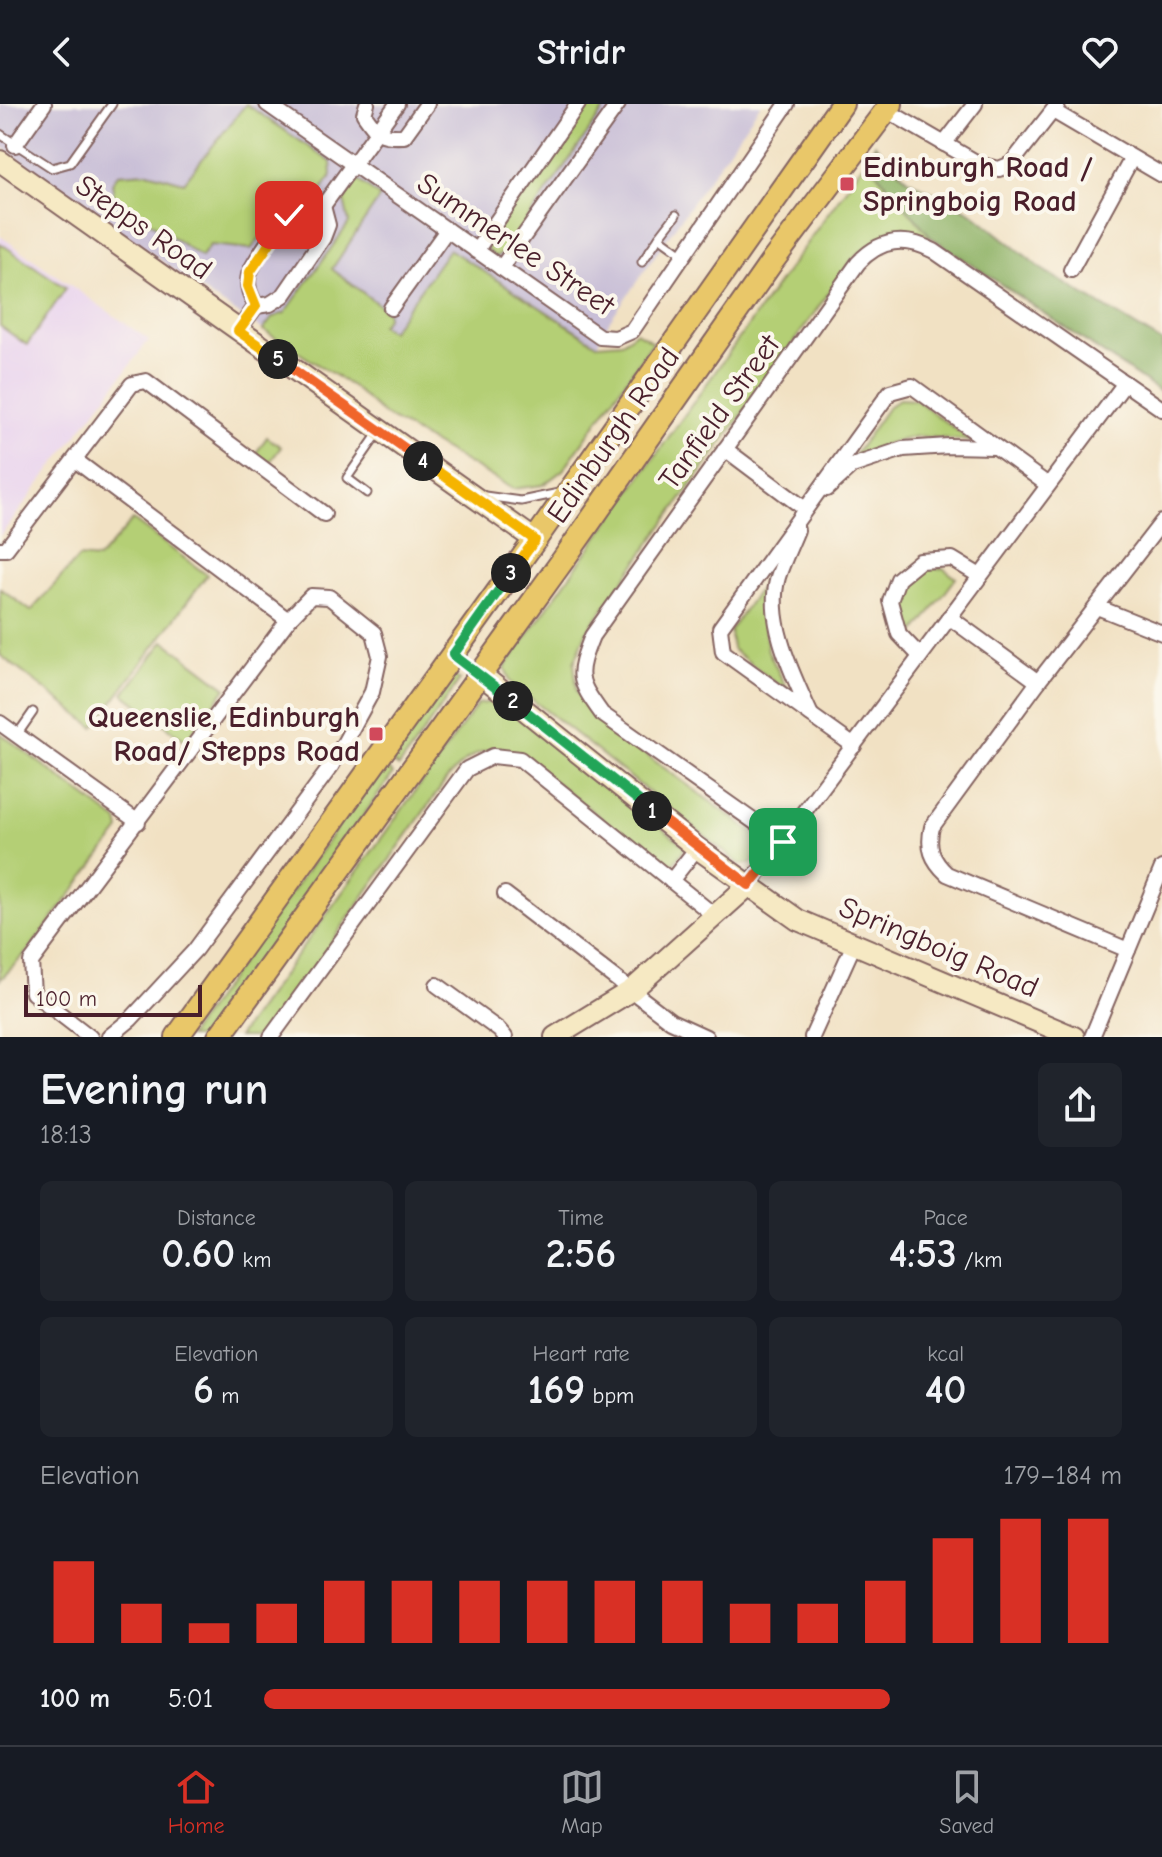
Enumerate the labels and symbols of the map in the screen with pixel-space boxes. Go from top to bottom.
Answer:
place label: Edinburgh Road / Springboig Road [863,150,1093,219]
street label: Summerlee Street [410,166,622,324]
street label: Stepps Road [69,168,219,287]
marker: Edinburgh Road / Springboig Road [838,175,856,193]
pin [255,181,323,249]
street label: Tanfield Street [652,327,788,497]
pin: 5 [258,339,298,379]
street label: Edinburgh Road [540,341,687,530]
pin: 4 [403,441,443,481]
pin: 3 [491,553,531,593]
pin: 2 [493,681,533,721]
place label: Queenslie, Edinburgh Road/ Stepps Road [88,700,360,769]
marker: Queenslie, Edinburgh Road/ Stepps Road [367,725,385,743]
pin: 1 [632,791,672,831]
pin [749,808,817,876]
street label: Springboig Road [834,890,1044,1005]
scale bar [24,981,202,1017]

